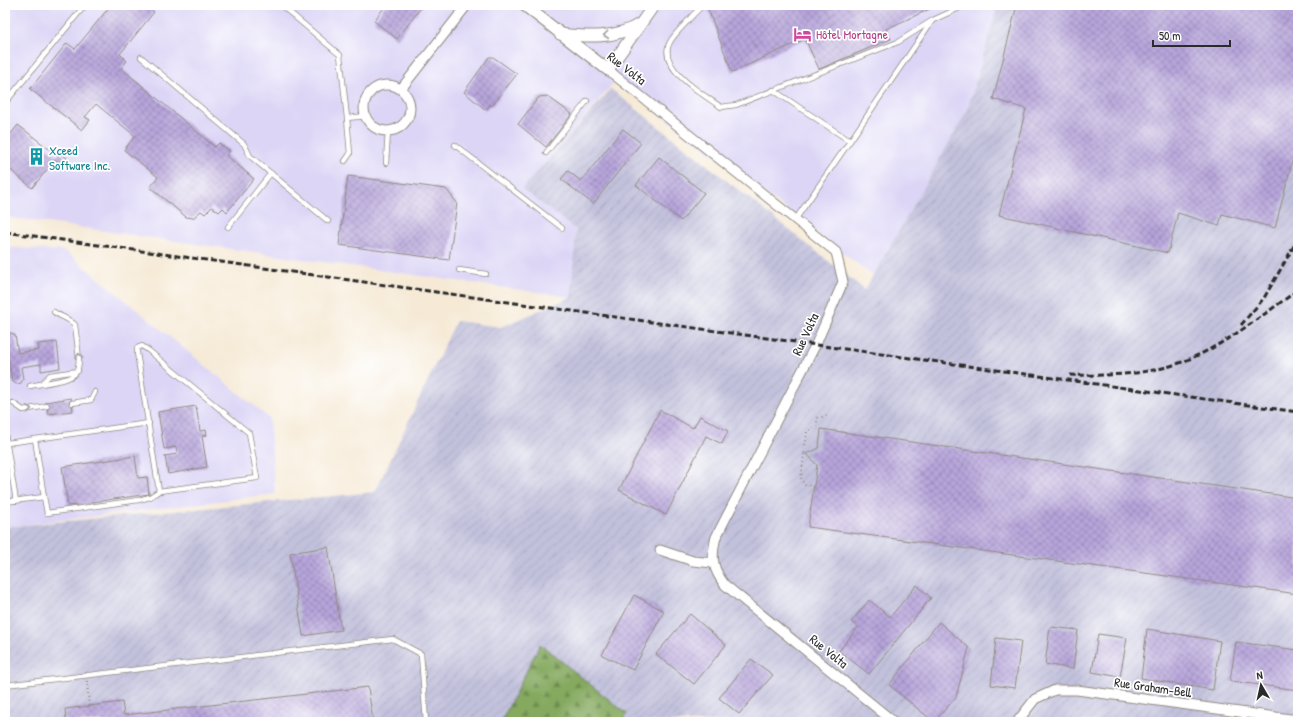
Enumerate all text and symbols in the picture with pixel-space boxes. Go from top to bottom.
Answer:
scale bar [1153,22,1230,48]
hotel icon: Hôtel Mortagne [793,24,813,44]
place label: Hôtel Mortagne [816,25,888,43]
text: 50 m [1159,27,1180,44]
one-way arrow [603,30,609,39]
street label: Rue Volta [604,47,650,89]
place label: Xceed Software Inc. [49,141,111,174]
building icon: Xceed Software Inc. [26,147,46,167]
street label: Rue Volta [787,310,823,358]
one-way arrow [75,353,84,359]
one-way arrow [26,405,32,414]
street label: Rue Volta [806,630,852,672]
north arrow [1241,665,1281,705]
text: N [1255,668,1264,682]
street label: Rue Graham-Bell [1113,673,1193,701]

